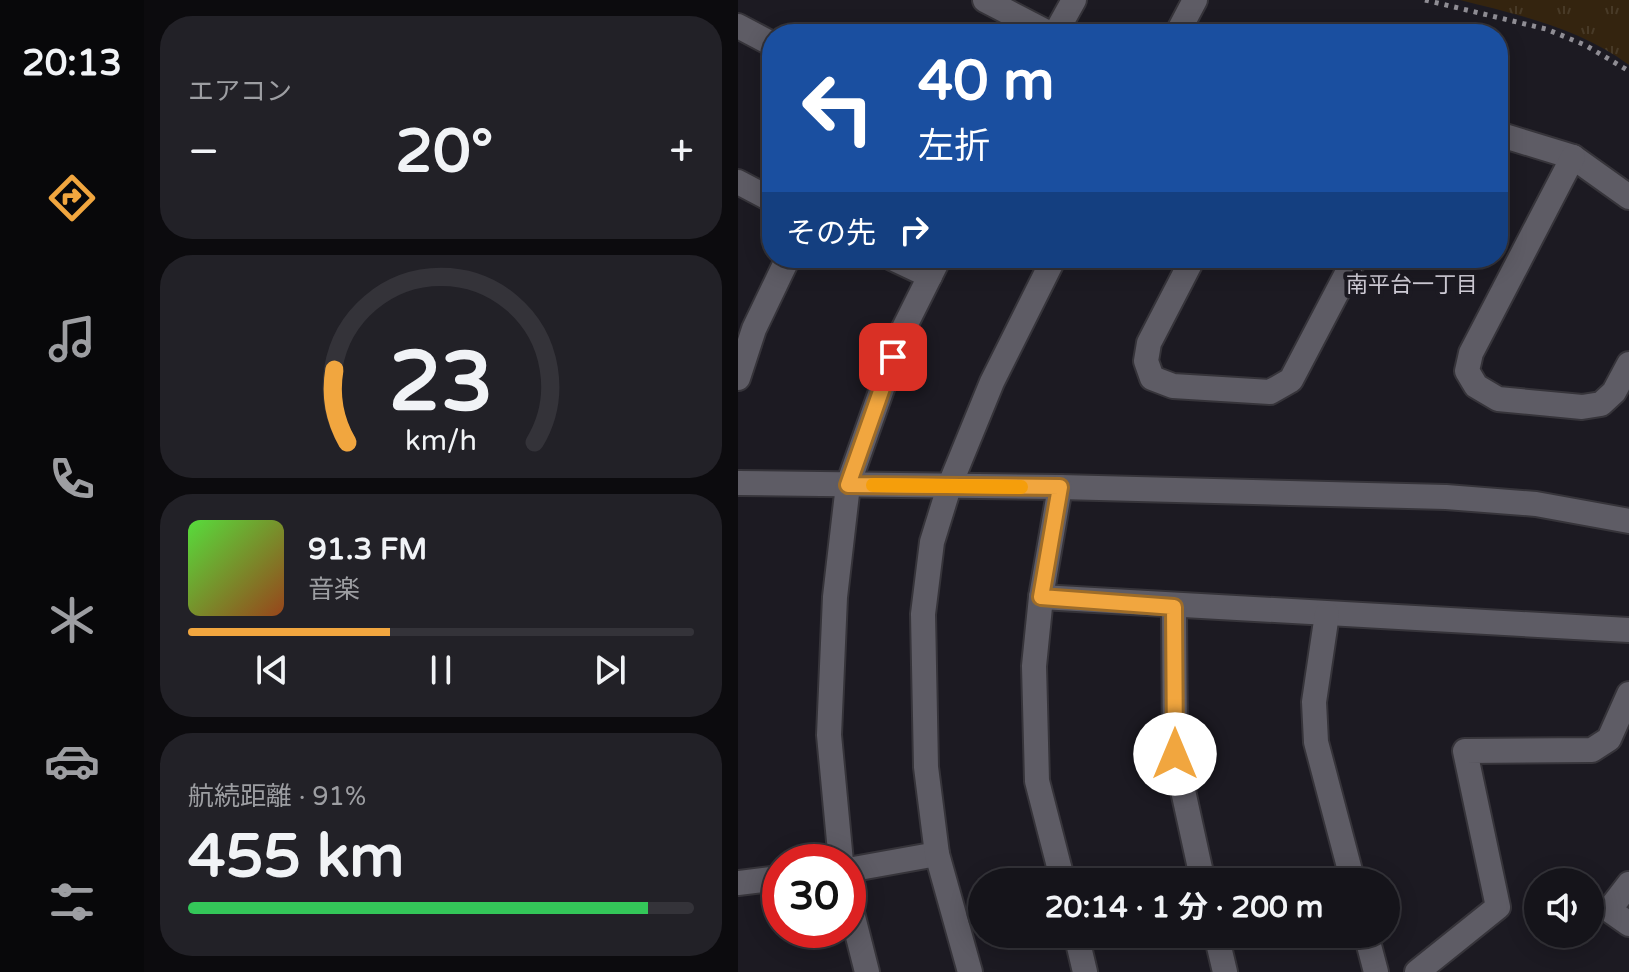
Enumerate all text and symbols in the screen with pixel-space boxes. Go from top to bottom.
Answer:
text: 20:13 [22,42,122,85]
text: 40 m [918,48,1054,115]
icon: left [786,56,890,160]
text: エアコン [188,76,292,107]
text: 20° [395,116,493,188]
text: 左折 [918,125,990,168]
text: − [188,126,219,179]
text: + [669,126,694,179]
icon: directions [44,170,100,226]
icon: right [892,208,936,252]
text: その先 [786,215,876,252]
district label: 南平台一丁目 [1346,272,1478,298]
icon: music [44,311,100,367]
pin [859,323,927,391]
text: 23 [389,332,493,432]
icon: arrive [871,335,915,379]
text: km/h [405,424,477,458]
icon: phone [44,451,100,507]
text: 91.3 FM [308,531,427,568]
text: 音楽 [308,574,360,605]
icon: climate [44,592,100,648]
icon: previous [250,648,294,692]
icon: pause [419,648,463,692]
icon: next [588,648,632,692]
position arrow [1133,712,1217,796]
icon: car [44,733,100,789]
text: 航続距離 · 91% [188,781,366,812]
text: 455 km [188,821,404,893]
speed limit sign: 30 [762,844,866,948]
map controls [1524,868,1604,948]
button: sound [1524,868,1604,948]
icon: filters [44,874,100,930]
text: 20:14 · 1 分 · 200 m [1045,889,1323,926]

